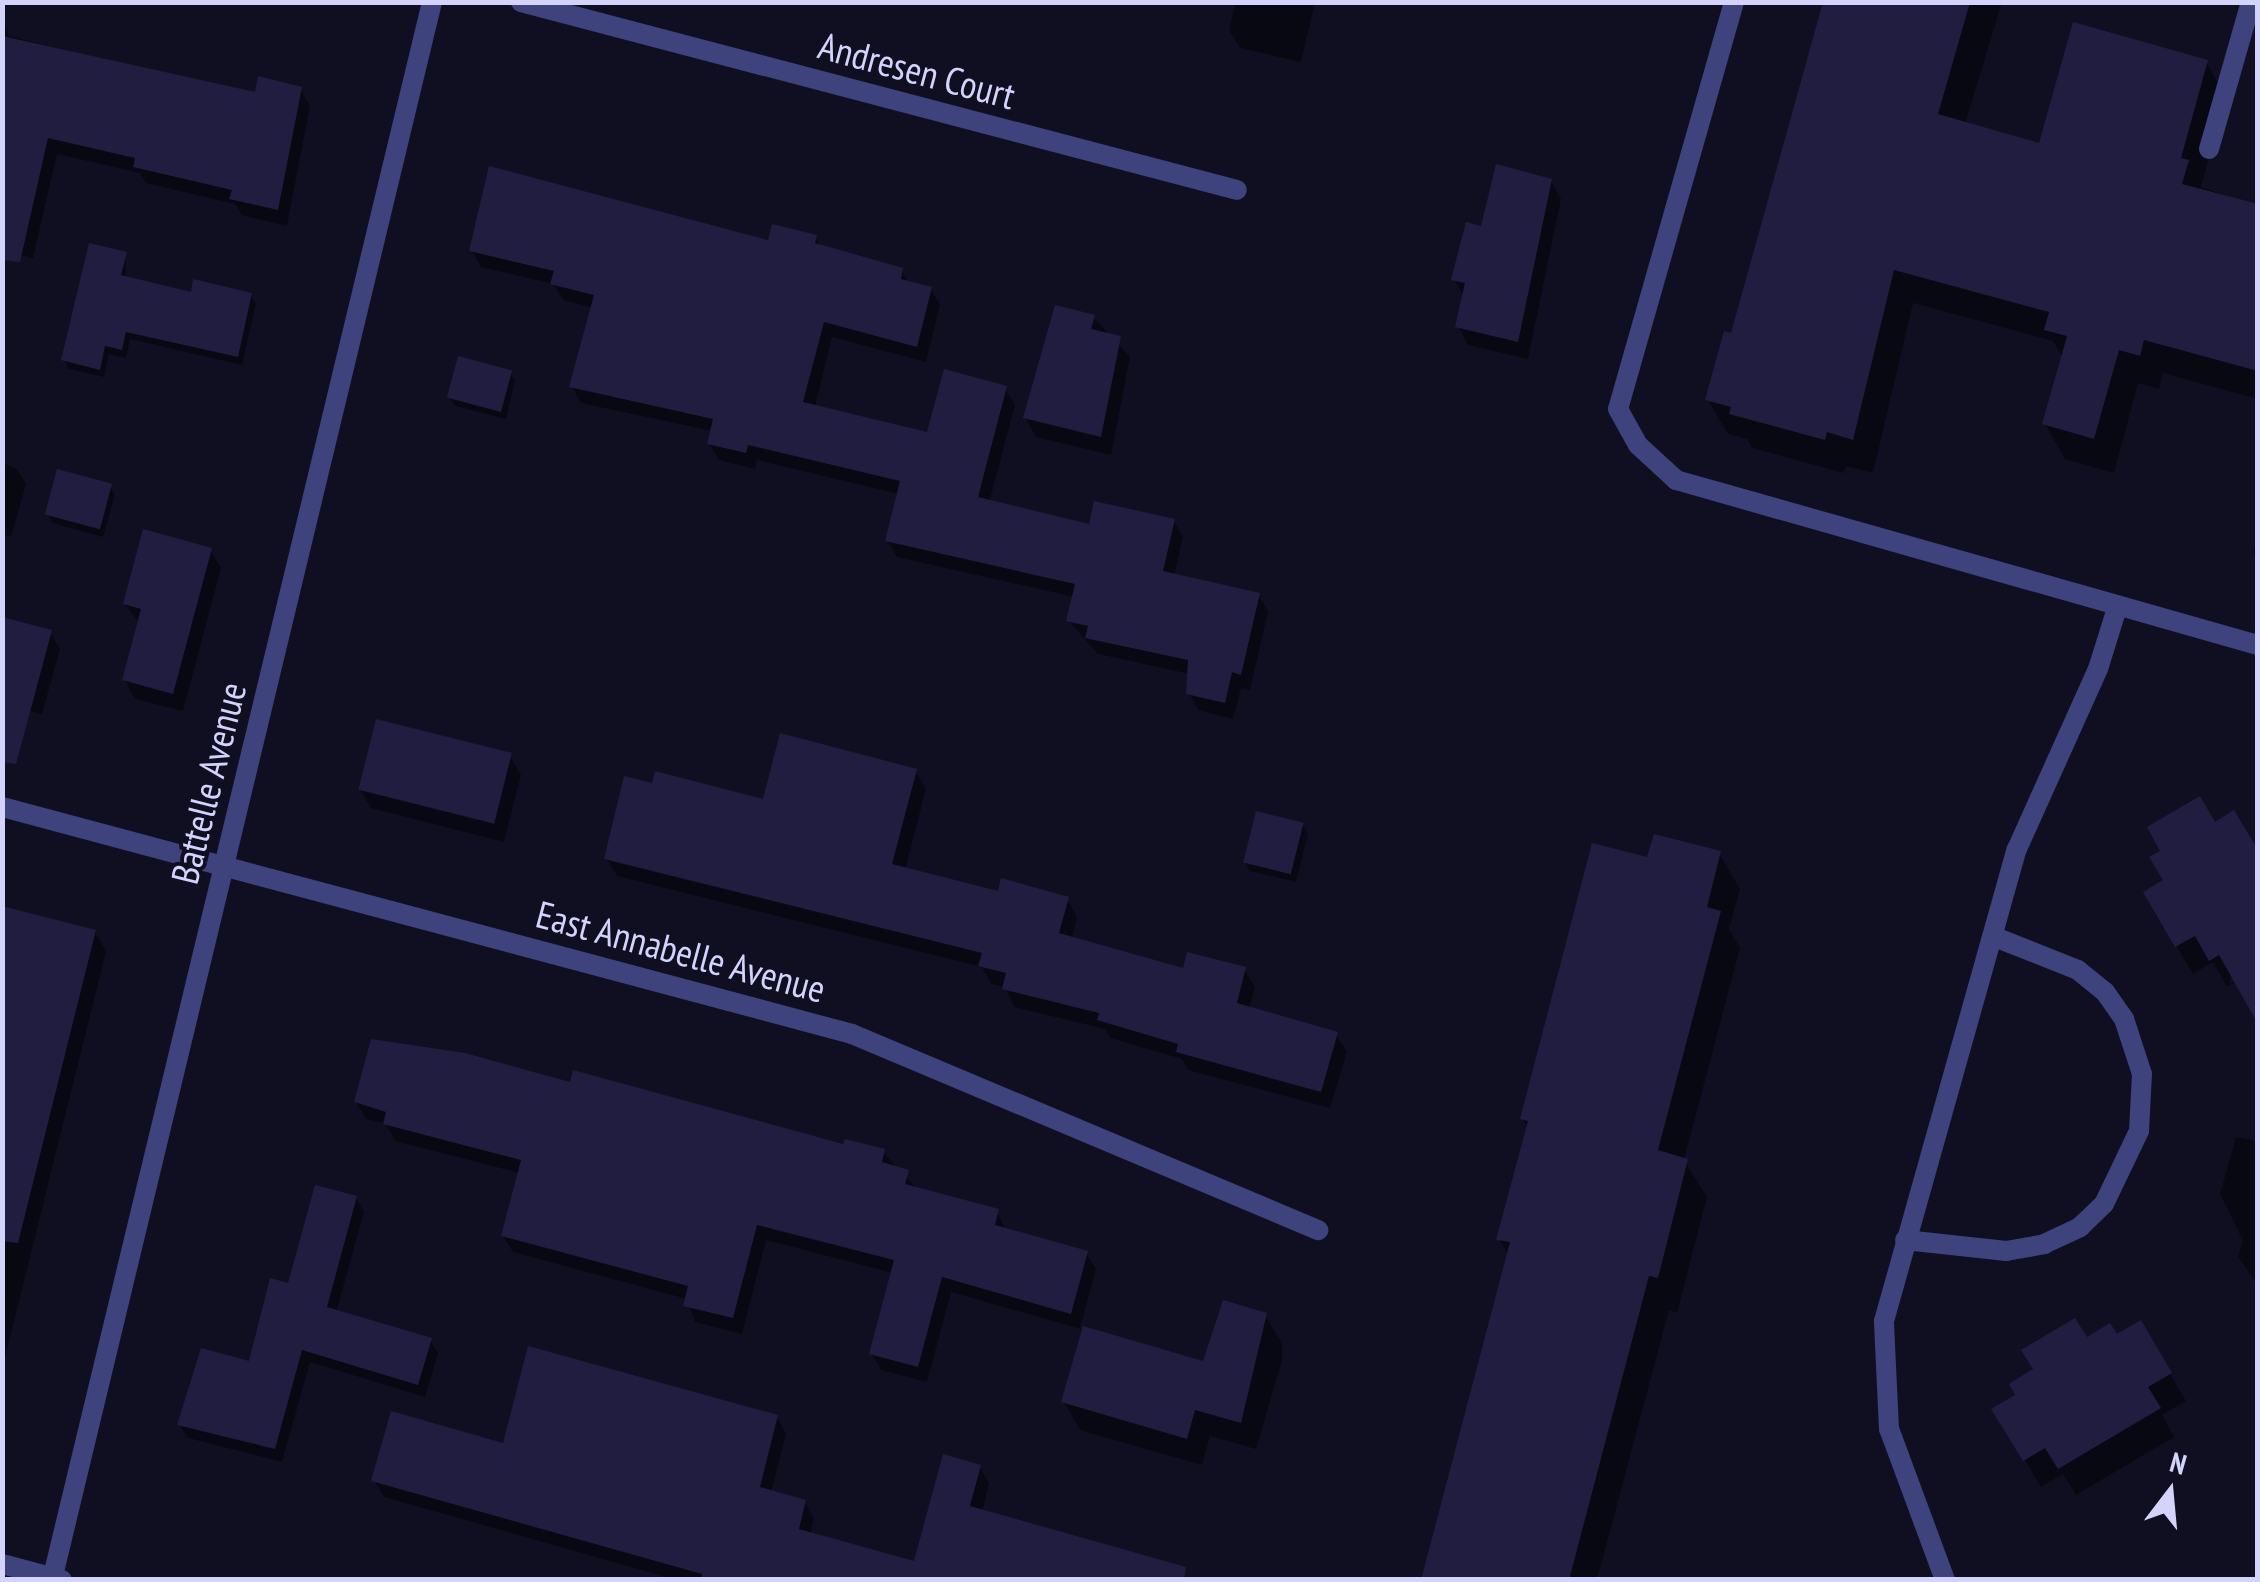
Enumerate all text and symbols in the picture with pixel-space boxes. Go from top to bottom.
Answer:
street label: Andresen Court [814,22,1020,118]
street label: Battelle Avenue [161,677,255,889]
street label: East Annabelle Avenue [531,890,831,1012]
north arrow [2120,1442,2220,1542]
text: N [2166,1443,2191,1483]

